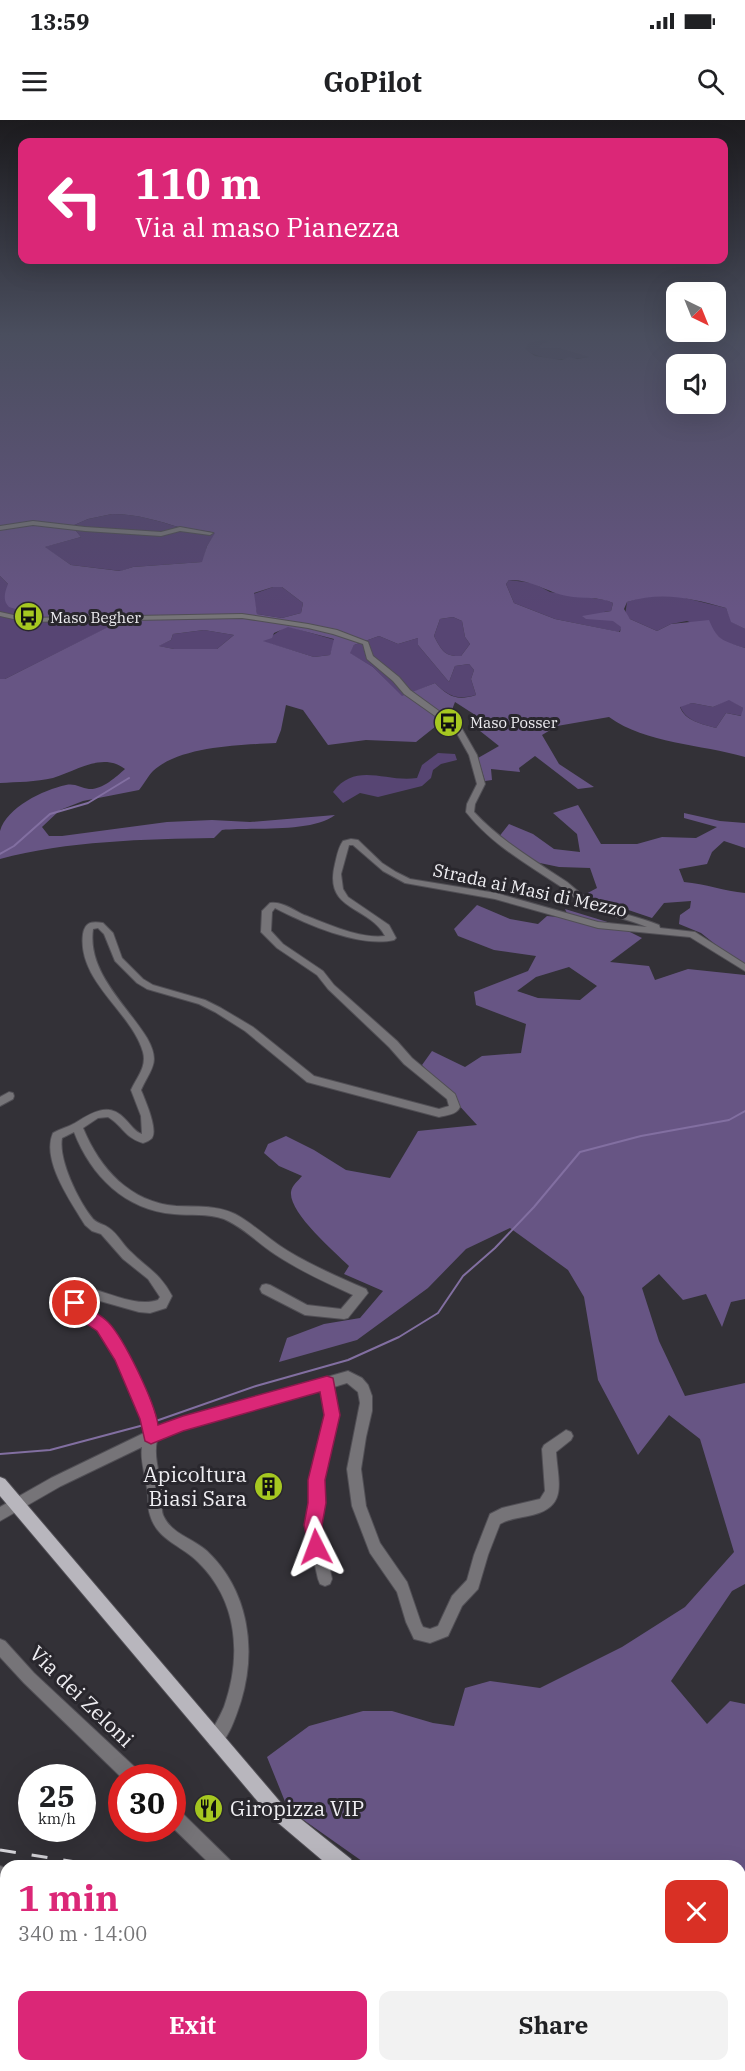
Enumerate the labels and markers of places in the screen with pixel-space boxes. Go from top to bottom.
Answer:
bus stop icon: Maso Begher [13,601,45,633]
place label: Maso Begher [50,608,141,627]
bus stop icon: Maso Posser [433,706,465,738]
place label: Maso Posser [470,713,558,732]
pin [49,1277,100,1328]
place label: Apicoltura Biasi Sara [143,1460,247,1512]
building icon: Apicoltura Biasi Sara [252,1470,284,1502]
restaurant icon: Giropizza VIP [193,1792,225,1824]
place label: Giropizza VIP [230,1794,364,1822]

